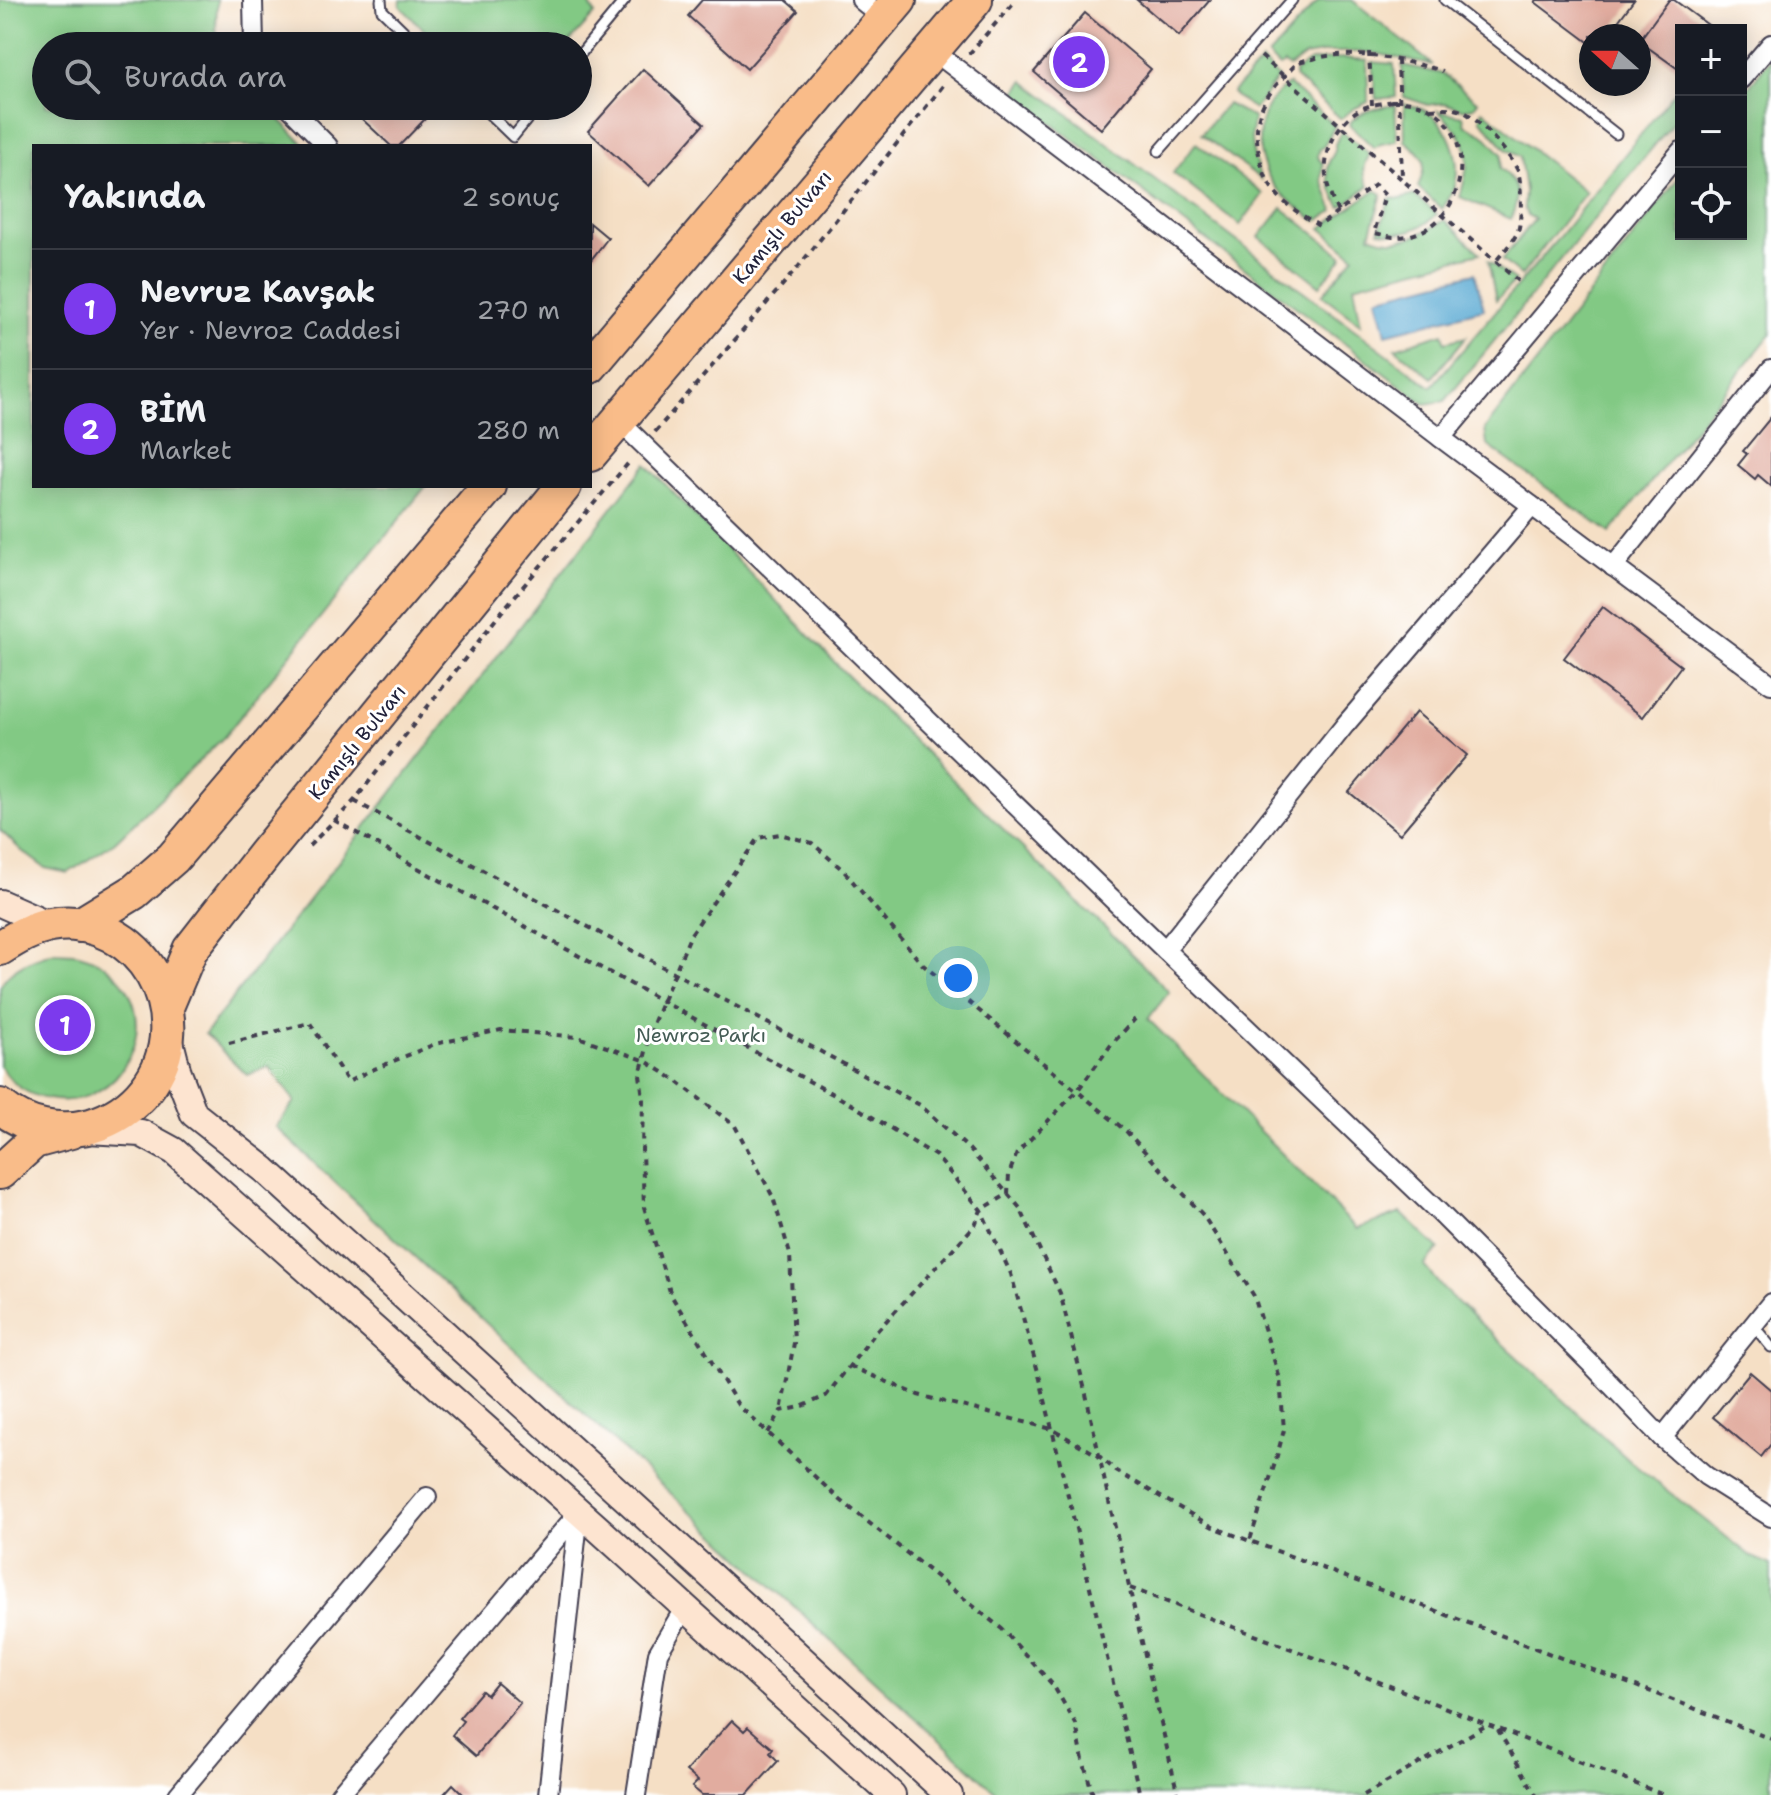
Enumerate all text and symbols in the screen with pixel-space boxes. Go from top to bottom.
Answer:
north arrow [1579,24,1651,96]
map controls [1675,24,1747,240]
button: + [1675,24,1747,96]
search box [32,32,592,120]
pin: 2 [1053,32,1105,92]
icon: search [60,54,104,98]
text: Burada ara [124,56,286,97]
button: − [1675,96,1747,168]
street label: Kamışlı Bulvarı [727,165,837,289]
button: locate [1675,168,1747,240]
text: Yakında [64,173,206,219]
text: 2 sonuç [461,179,560,214]
text: Nevruz Kavşak [140,271,375,312]
text: 1 [84,292,96,327]
text: 270 m [477,292,560,327]
text: Yer · Nevroz Caddesi [140,312,401,347]
text: BİM [140,391,206,432]
text: 2 [81,412,99,447]
text: 280 m [475,412,560,447]
text: Market [140,432,232,467]
street label: Kamışlı Bulvarı [302,679,412,805]
your location [938,958,978,998]
pin: 1 [39,995,91,1055]
park label: Newroz Parkı [636,1022,766,1048]

